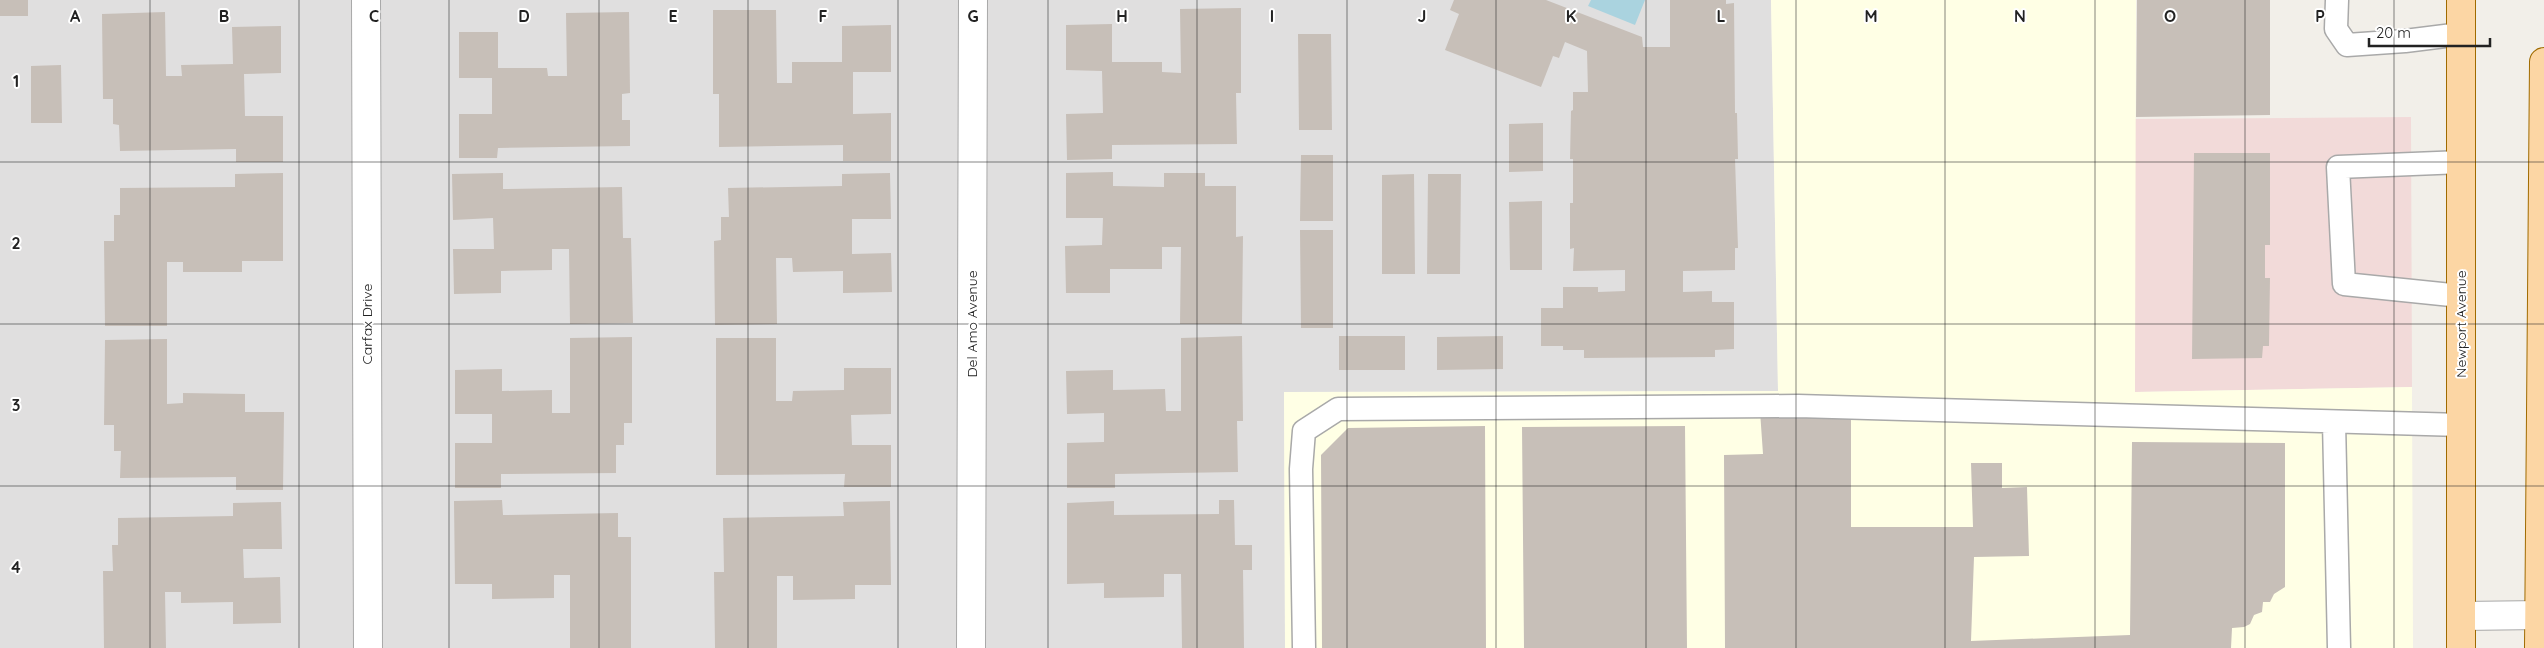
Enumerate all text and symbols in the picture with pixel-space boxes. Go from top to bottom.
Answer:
text: A [70,6,81,26]
text: B [219,6,229,26]
text: C [369,6,379,26]
text: D [518,6,530,26]
text: E [668,6,678,26]
text: F [819,6,828,26]
text: G [967,6,979,26]
text: H [1116,6,1128,26]
text: I [1270,6,1274,26]
text: J [1418,6,1426,26]
text: K [1566,6,1576,26]
text: L [1717,6,1726,26]
text: M [1864,6,1878,26]
text: N [2014,6,2026,26]
text: O [2164,6,2176,26]
text: P [2315,6,2325,26]
scale bar [2369,15,2490,47]
text: 20 m [2376,23,2411,42]
text: 1 [13,71,19,91]
text: 2 [11,233,21,253]
street label: Del Amo Avenue [963,270,981,378]
street label: Newport Avenue [2452,270,2470,378]
street label: Carfax Drive [358,283,376,364]
text: 3 [12,395,20,415]
text: 4 [11,557,21,577]

